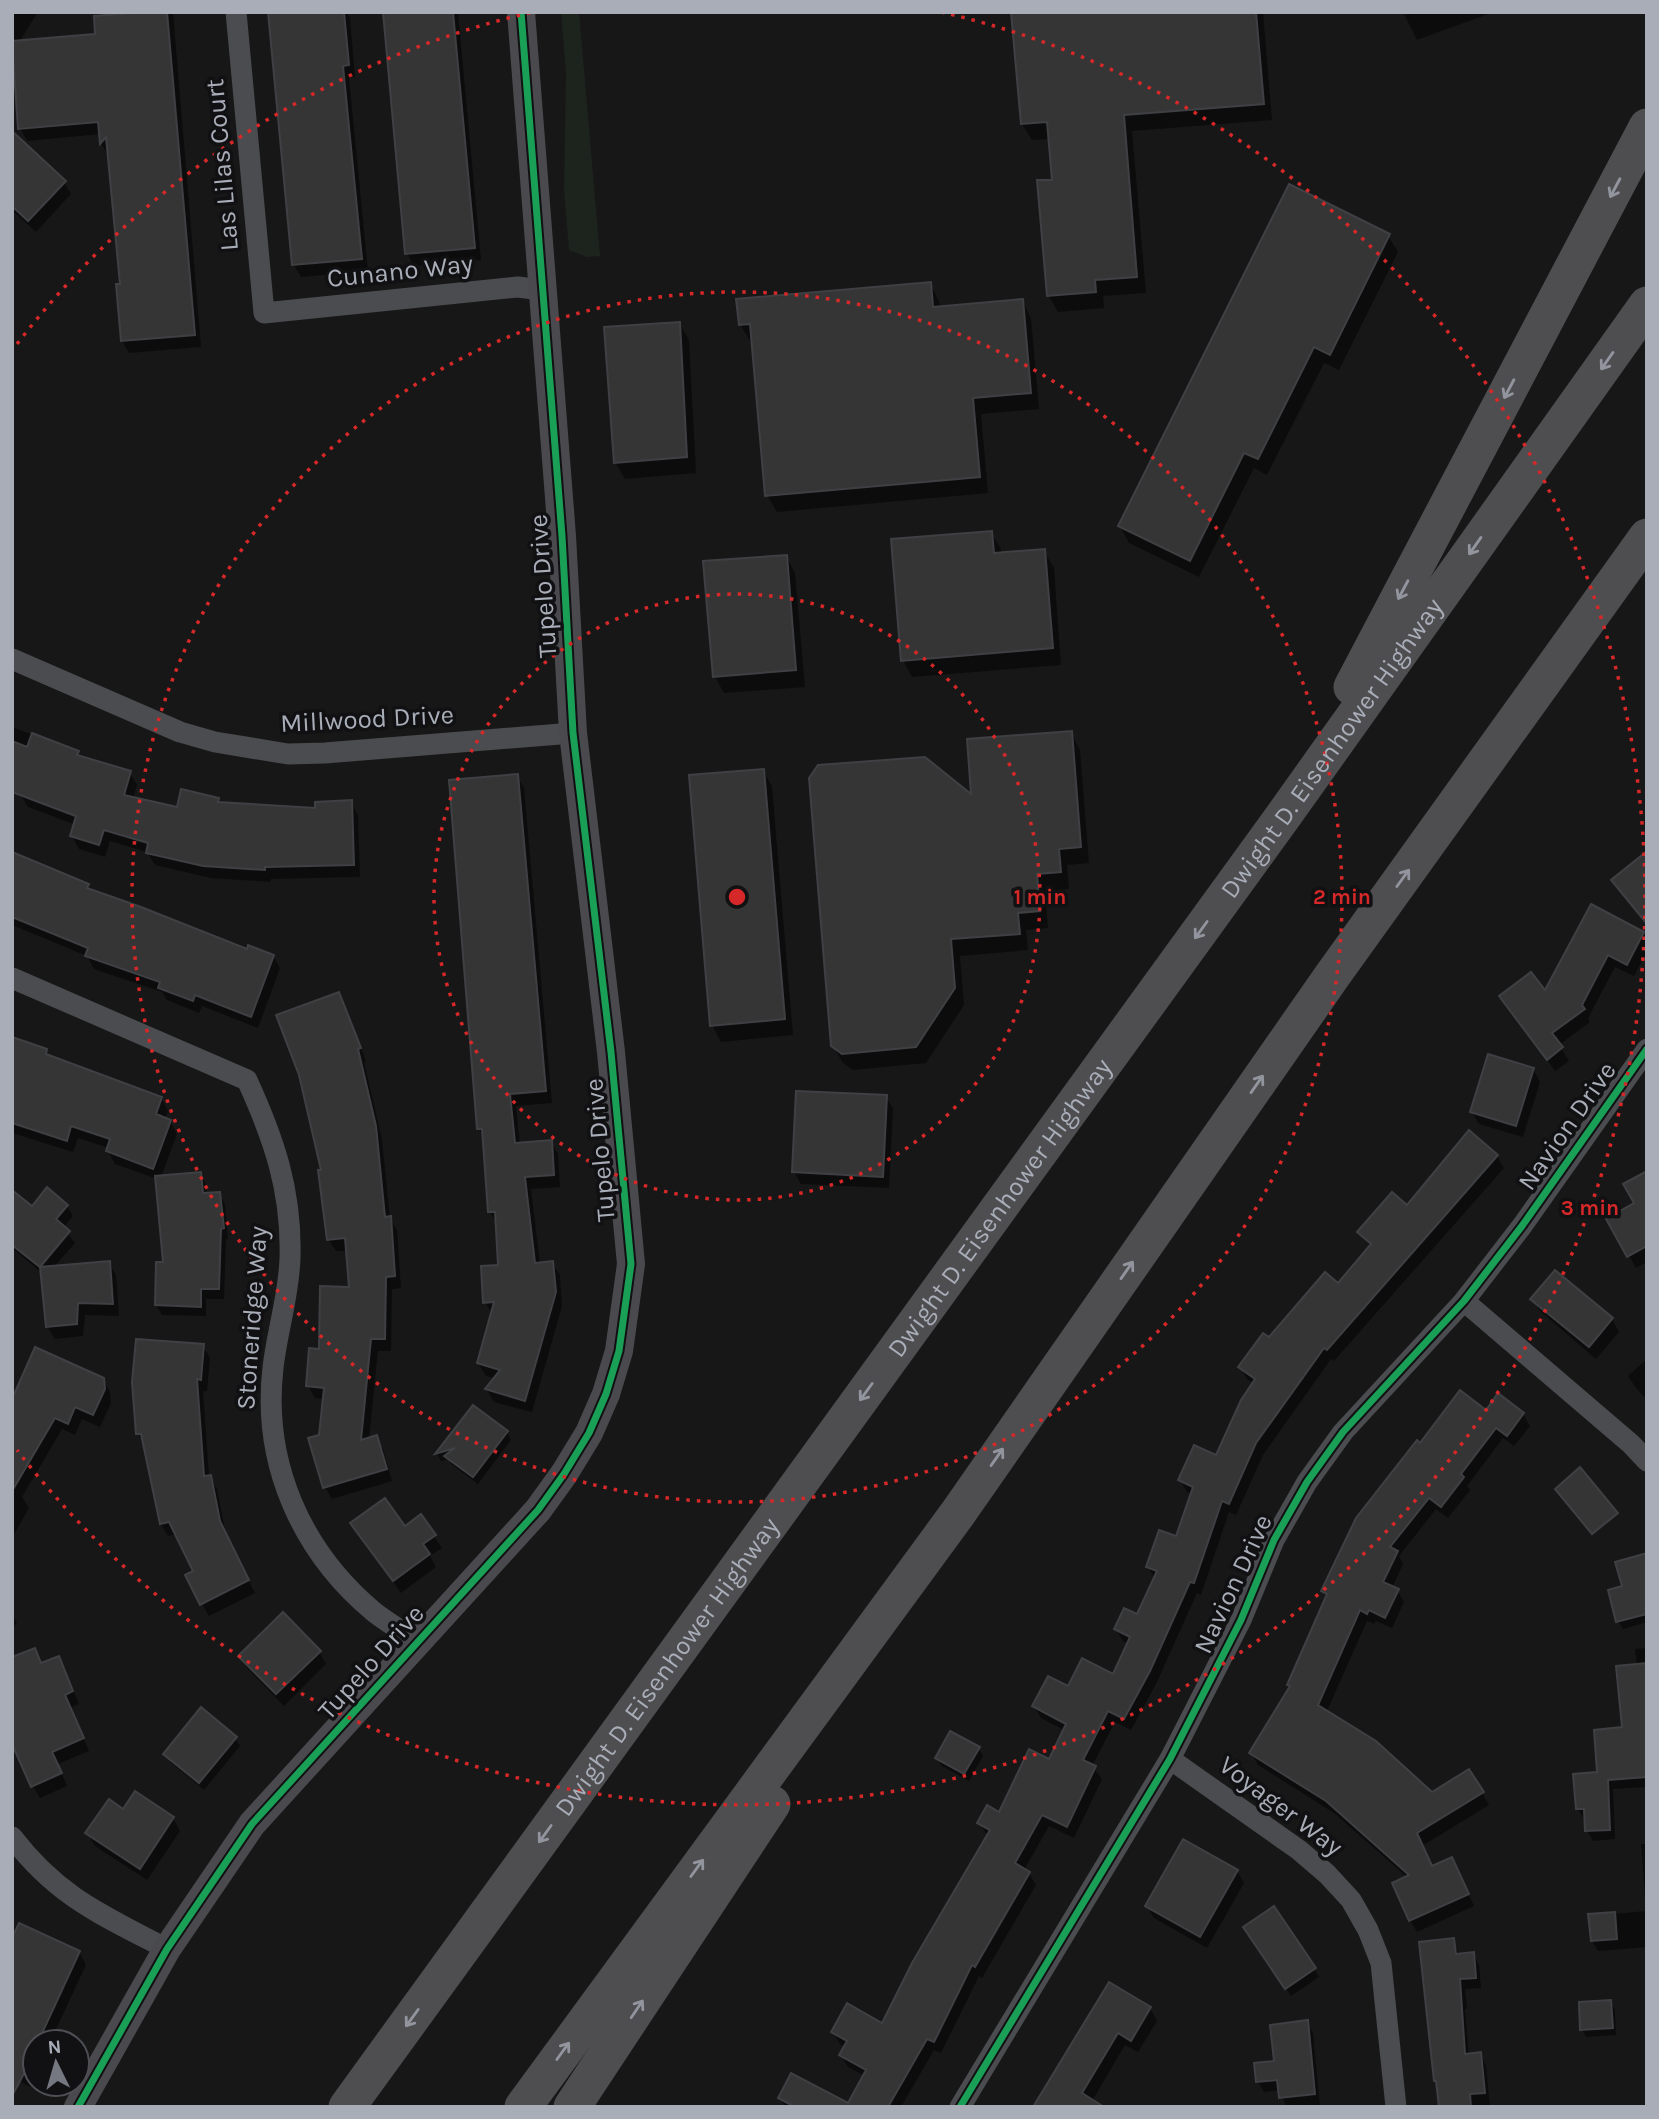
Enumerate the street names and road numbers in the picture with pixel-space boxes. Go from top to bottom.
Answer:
street label: Las Lilas Court [199,77,245,252]
street label: Cunano Way [325,248,475,294]
street label: Tupelo Drive [523,513,563,659]
street label: Dwight D. Eisenhower Highway [1213,592,1449,904]
street label: Millwood Drive [279,699,455,739]
street label: Dwight D. Eisenhower Highway [881,1052,1118,1363]
street label: Navion Drive [1511,1056,1623,1196]
street label: Tupelo Drive [578,1077,622,1223]
street label: Stoneridge Way [230,1225,274,1411]
street label: Navion Drive [1187,1510,1279,1658]
street label: Dwight D. Eisenhower Highway [548,1511,785,1822]
street label: Tupelo Drive [311,1598,431,1726]
street label: Voyager Way [1213,1749,1349,1863]

